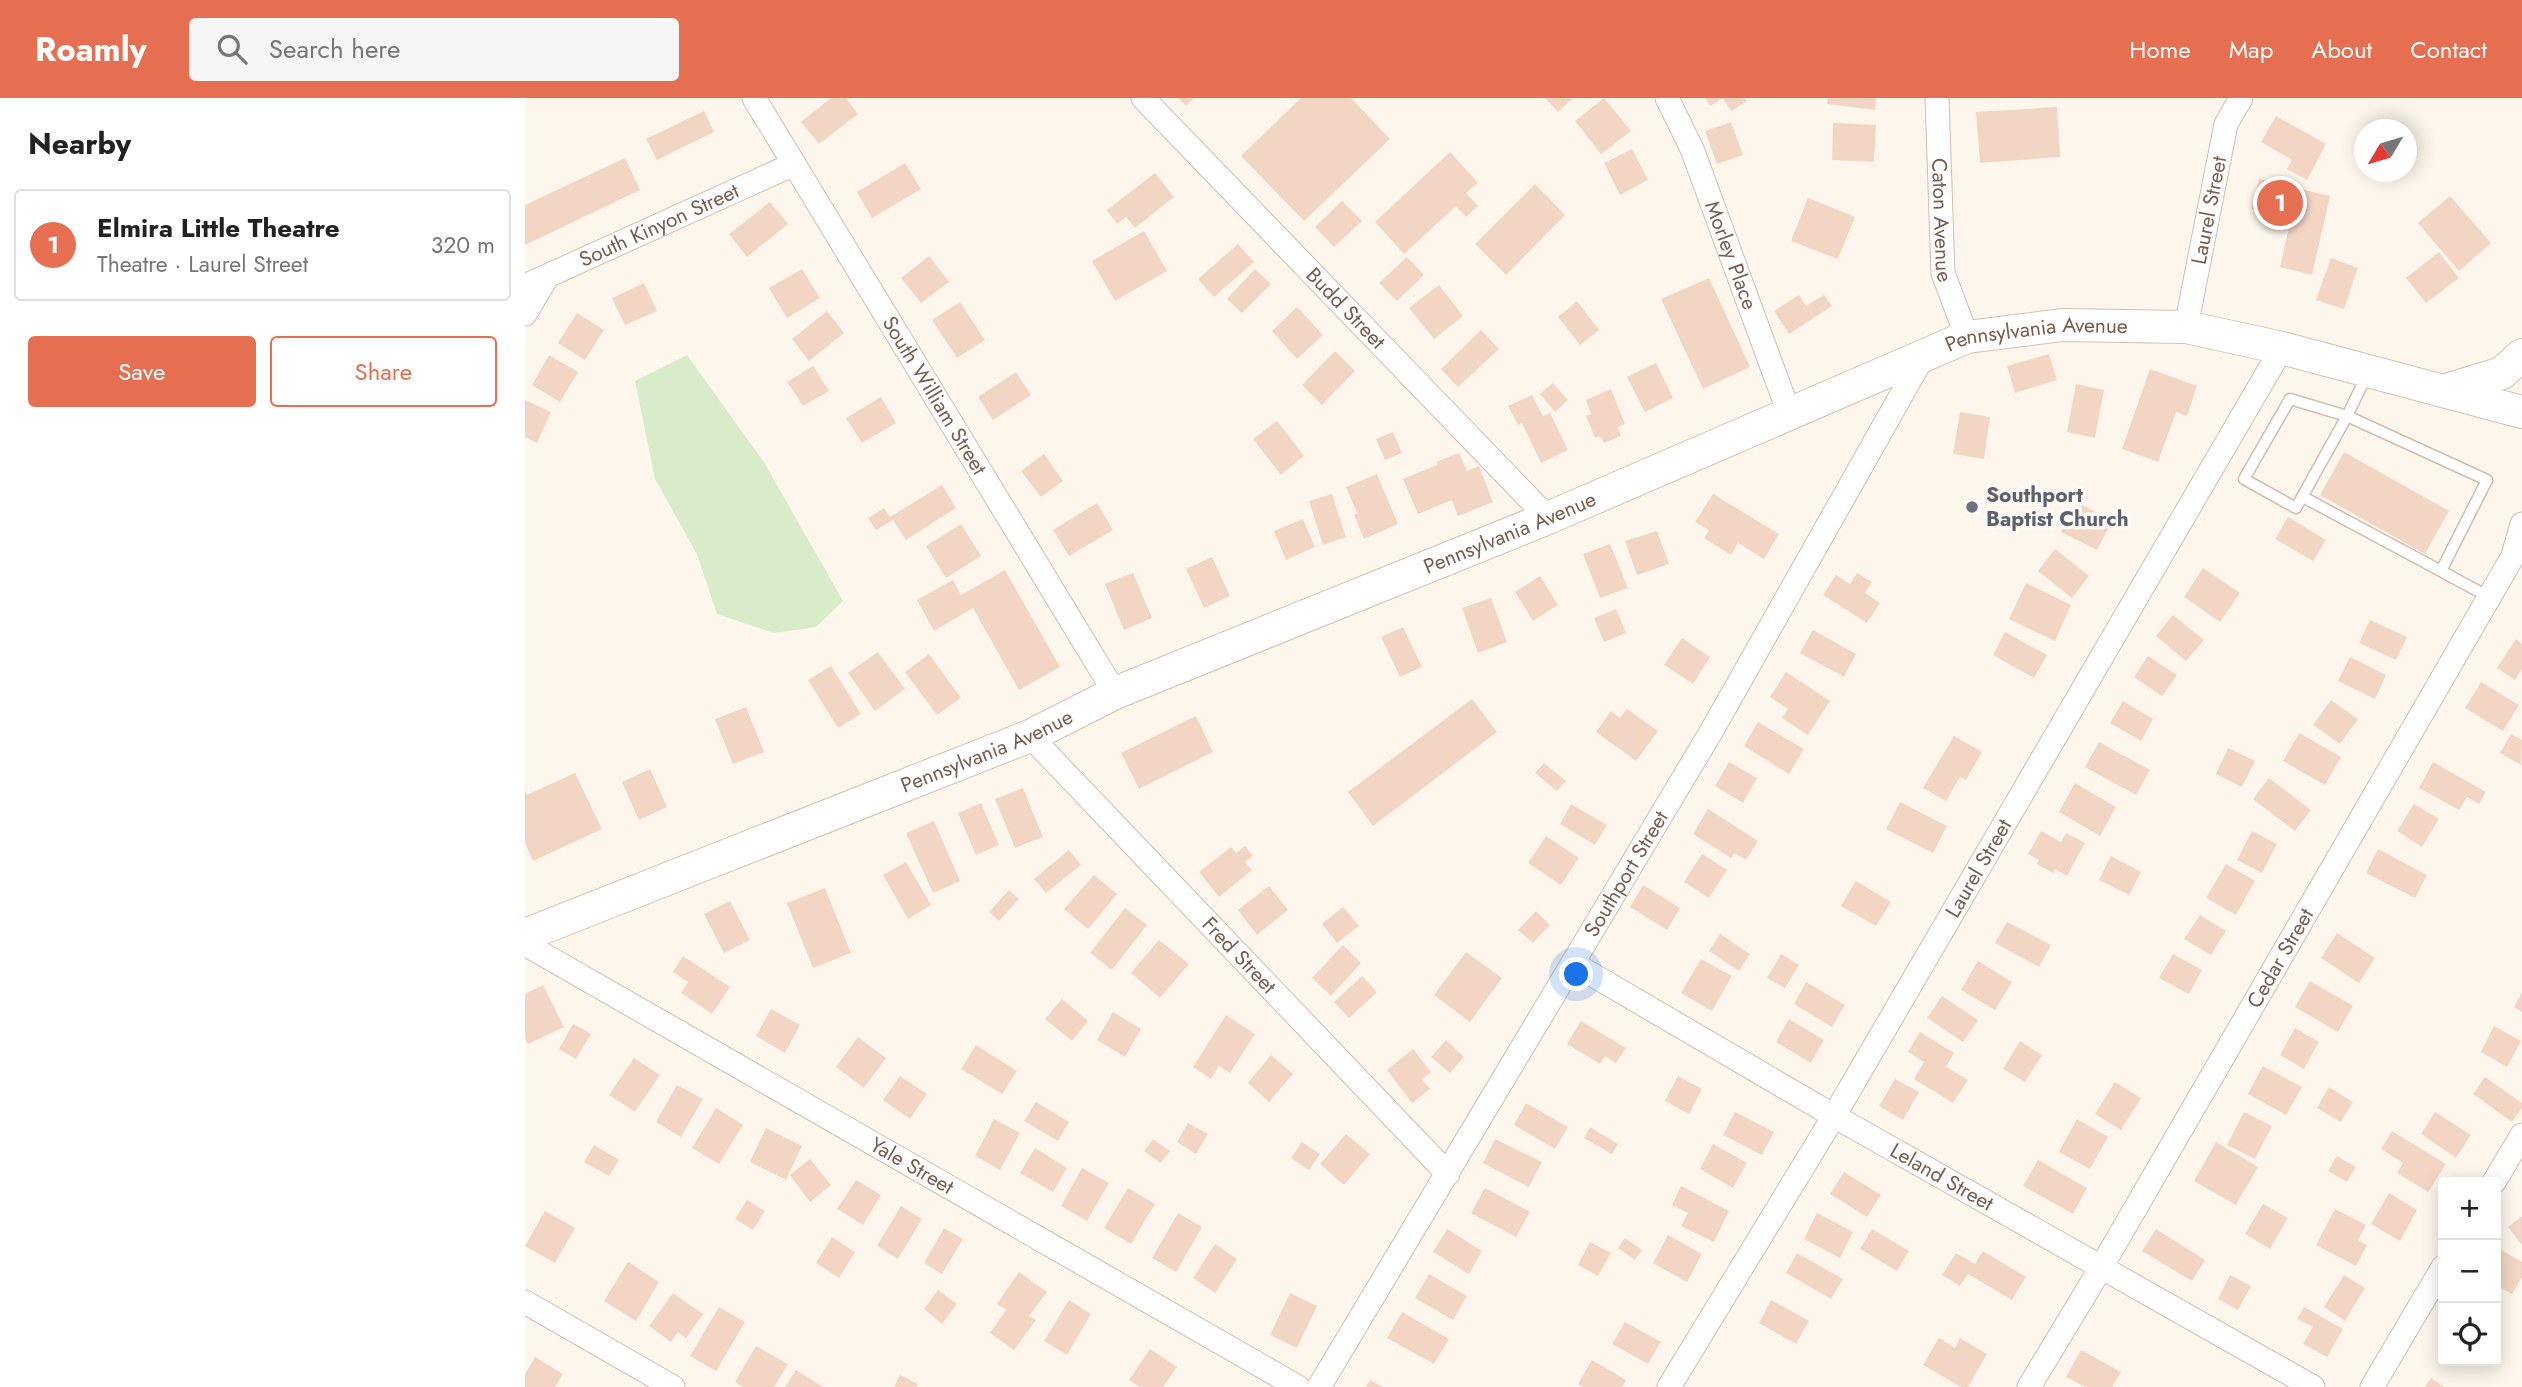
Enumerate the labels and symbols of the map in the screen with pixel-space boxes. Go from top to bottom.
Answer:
north arrow [2354,119,2417,182]
street label: Laurel Street [2184,154,2234,267]
street label: Caton Avenue [1924,158,1960,287]
street label: South Kinyon Street [574,176,744,275]
pin: 1 [2257,177,2303,229]
street label: Morley Place [1697,197,1765,314]
street label: Budd Street [1299,261,1392,356]
street label: South William Street [875,310,994,481]
street label: Pennsylvania Avenue [1940,310,2128,360]
place label: Southport Baptist Church [1986,480,2129,534]
street label: Pennsylvania Avenue [1419,484,1601,582]
marker: Southport Baptist Church [1964,499,1980,515]
street label: Pennsylvania Avenue [896,702,1078,800]
street label: Southport Street [1577,805,1675,943]
street label: Laurel Street [1938,813,2019,923]
street label: Cedar Street [2239,903,2321,1014]
street label: Fred Street [1195,910,1283,1000]
your location [1559,957,1593,991]
street label: Yale Street [865,1130,959,1202]
street label: Leland Street [1884,1136,1999,1218]

